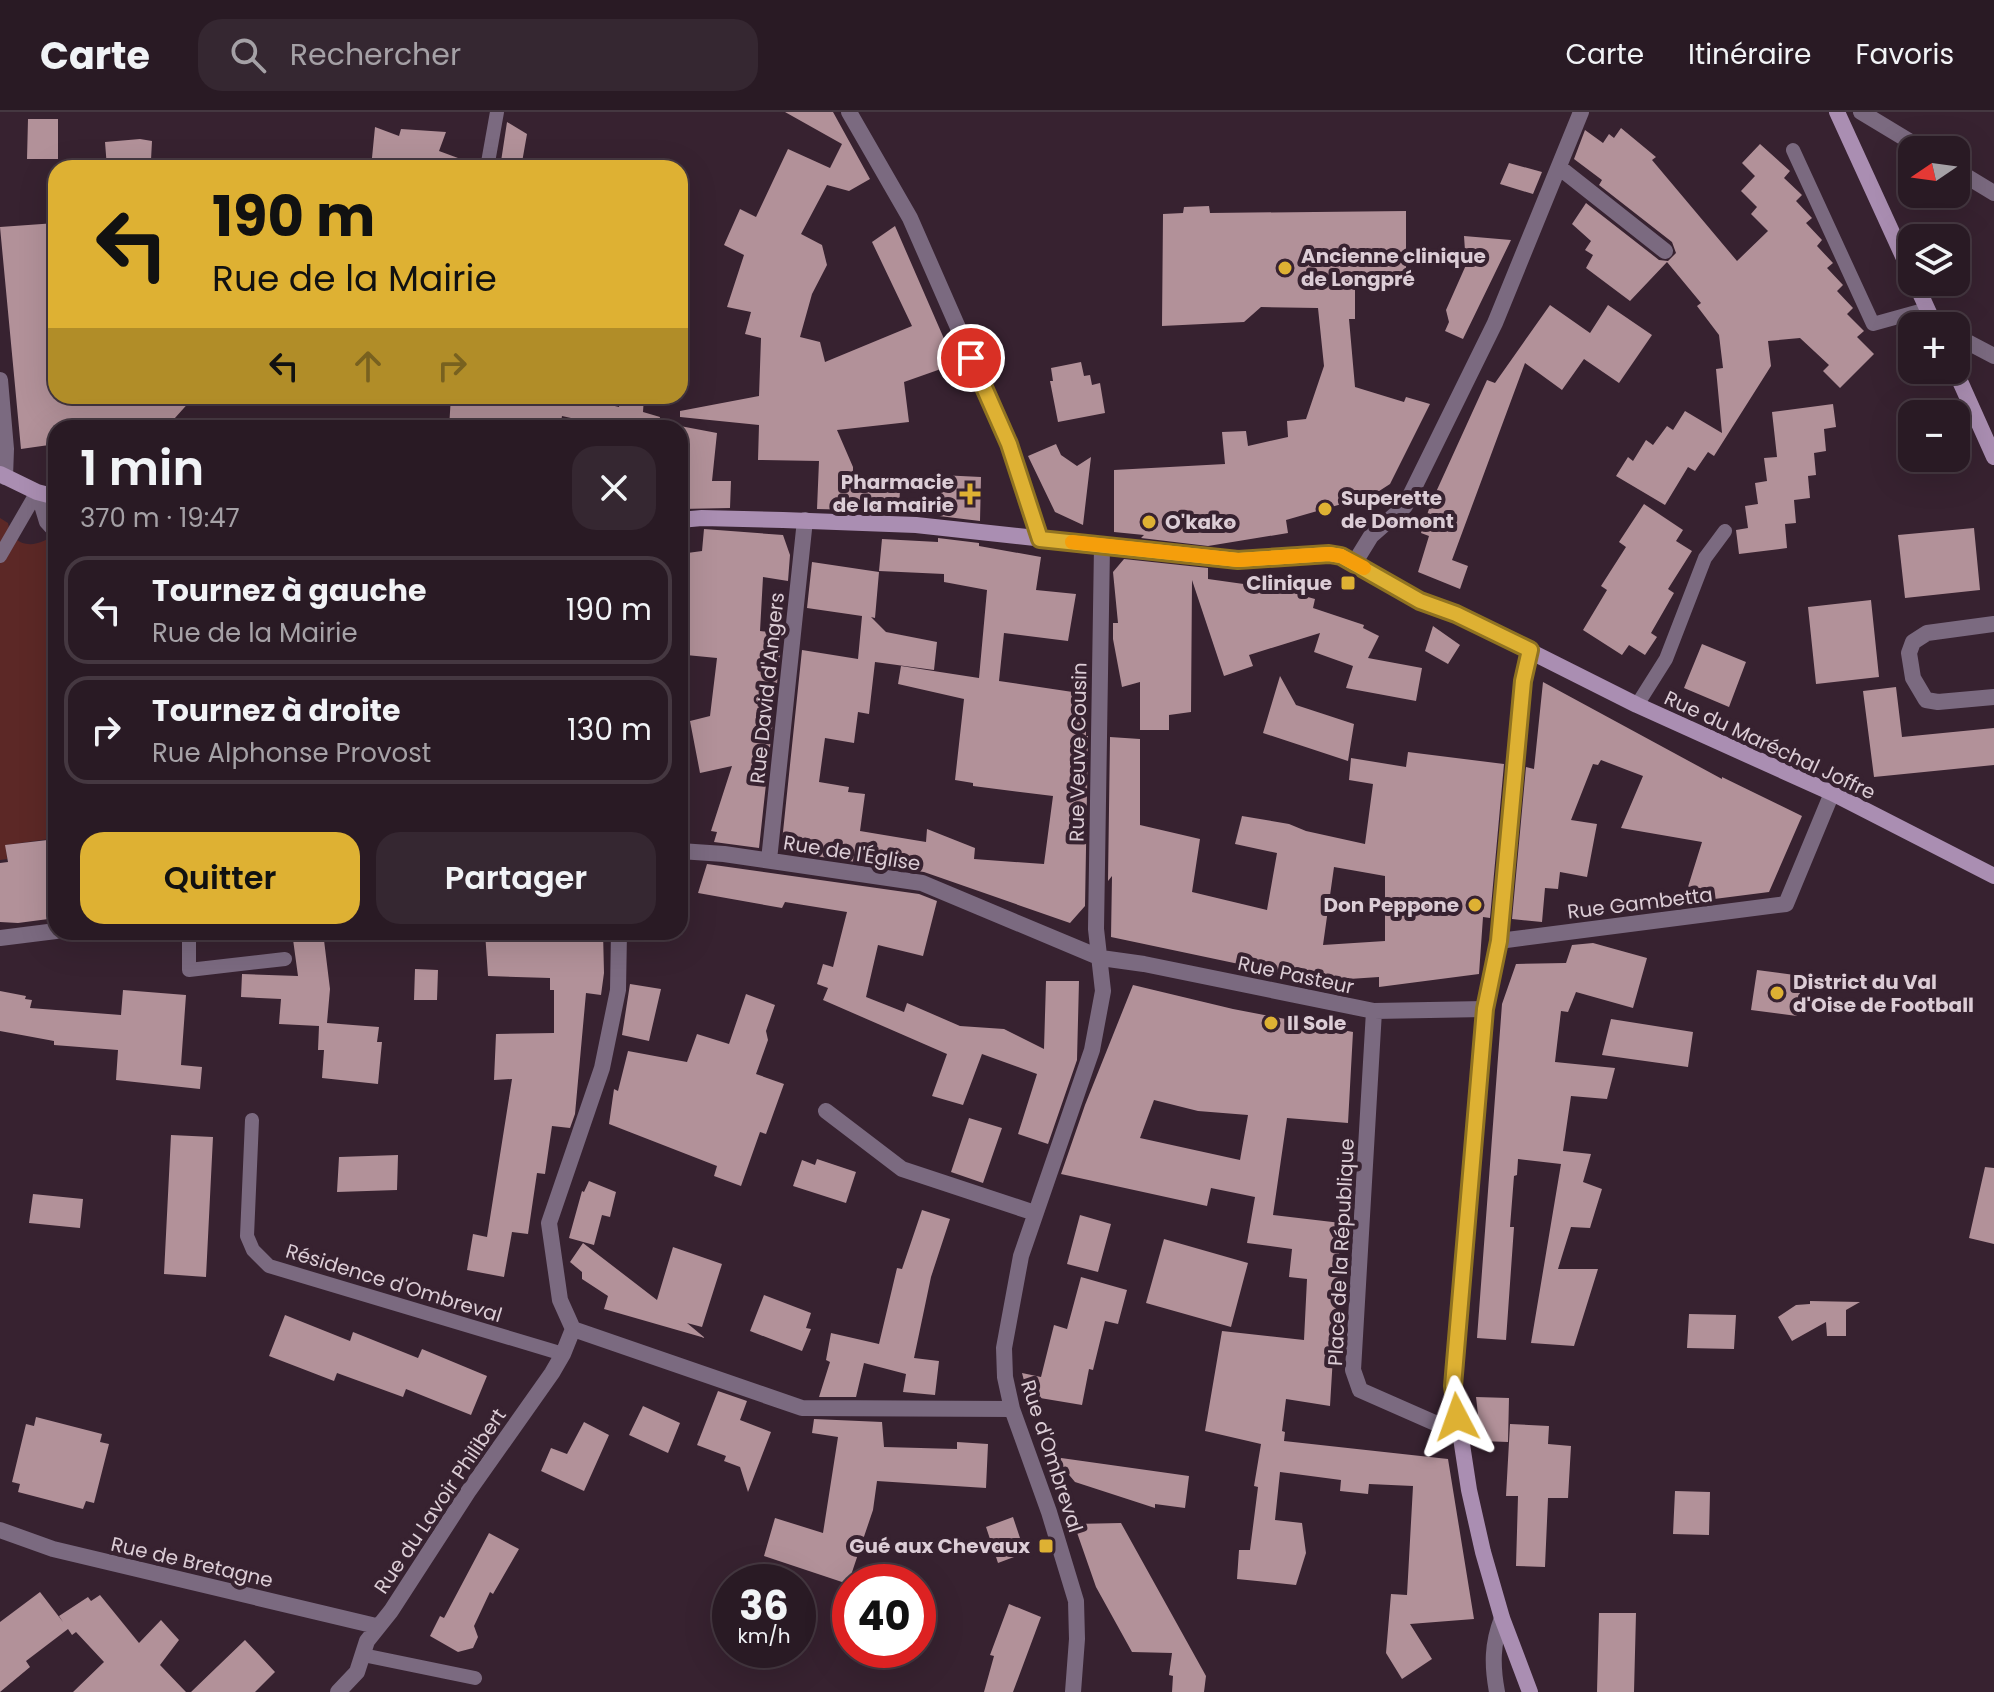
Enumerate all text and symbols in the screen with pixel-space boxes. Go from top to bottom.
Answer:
search box [198,19,758,91]
text: Carte [40,29,150,82]
icon: search [226,33,270,77]
text: Rechercher [290,33,461,76]
text: Carte [1566,35,1644,74]
text: Itinéraire [1688,35,1811,74]
text: Favoris [1855,35,1954,74]
north arrow [1898,136,1970,208]
map controls [1898,136,1970,472]
text: 190 m [212,177,375,256]
icon: left [80,192,184,296]
button: layers [1898,224,1970,296]
place label: Ancienne clinique de Longpré [1301,242,1486,293]
text: Rue de la Mairie [212,253,497,304]
marker: Ancienne clinique de Longpré [1276,259,1294,277]
button: + [1898,312,1970,384]
pin [937,324,1005,392]
icon: arrive [949,336,993,380]
icon: left [262,344,306,388]
icon: ahead [346,344,390,388]
icon: right [430,344,474,388]
button: − [1898,400,1970,472]
text: 1 min [80,435,204,502]
button: close [572,446,656,530]
place label: Pharmacie de la mairie [833,468,954,519]
place label: Superette de Domont [1341,484,1454,535]
marker: Pharmacie de la mairie [961,485,979,503]
text: 370 m · 19:47 [80,500,240,536]
marker: Superette de Domont [1316,500,1334,518]
place label: O'kako [1165,508,1236,536]
marker: O'kako [1140,513,1158,531]
text: Tournez à gauche [152,569,426,612]
place label: Clinique [1246,569,1332,597]
marker: Clinique [1339,574,1357,592]
icon: left [84,588,128,632]
text: 190 m [566,588,652,631]
street label: Rue David d'Angers [743,591,791,785]
text: Rue de la Mairie [152,615,358,651]
street label: Rue Veuve Cousin [1062,662,1094,842]
street label: Rue du Maréchal Joffre [1660,684,1880,806]
text: Tournez à droite [152,689,400,732]
icon: right [84,708,128,752]
text: 130 m [567,708,652,751]
text: Rue Alphonse Provost [152,735,431,771]
street label: Rue de l'Église [781,828,923,878]
button: Quitter [80,832,360,924]
button: Partager [376,832,656,924]
street label: Rue Gambetta [1566,880,1714,926]
place label: Don Peppone [1324,891,1459,919]
marker: Don Peppone [1466,896,1484,914]
street label: Rue Pasteur [1235,949,1357,1001]
place label: District du Val d'Oise de Football [1793,968,1974,1019]
marker: District du Val d'Oise de Football [1768,984,1786,1002]
place label: Il Sole [1287,1009,1346,1037]
marker: Il Sole [1262,1014,1280,1032]
street label: Place de la République [1321,1137,1361,1367]
street label: Résidence d'Ombreval [283,1237,505,1329]
position arrow [1415,1375,1499,1459]
street label: Rue d'Ombreval [1014,1376,1090,1536]
street label: Rue du Lavoir Philibert [367,1403,513,1599]
street label: Rue de Bretagne [108,1530,276,1594]
place label: Gué aux Chevaux [849,1532,1030,1560]
marker: Gué aux Chevaux [1037,1537,1055,1555]
speed limit sign: 40 [832,1564,936,1668]
text: 36 [739,1578,789,1634]
text: km/h [737,1622,791,1650]

